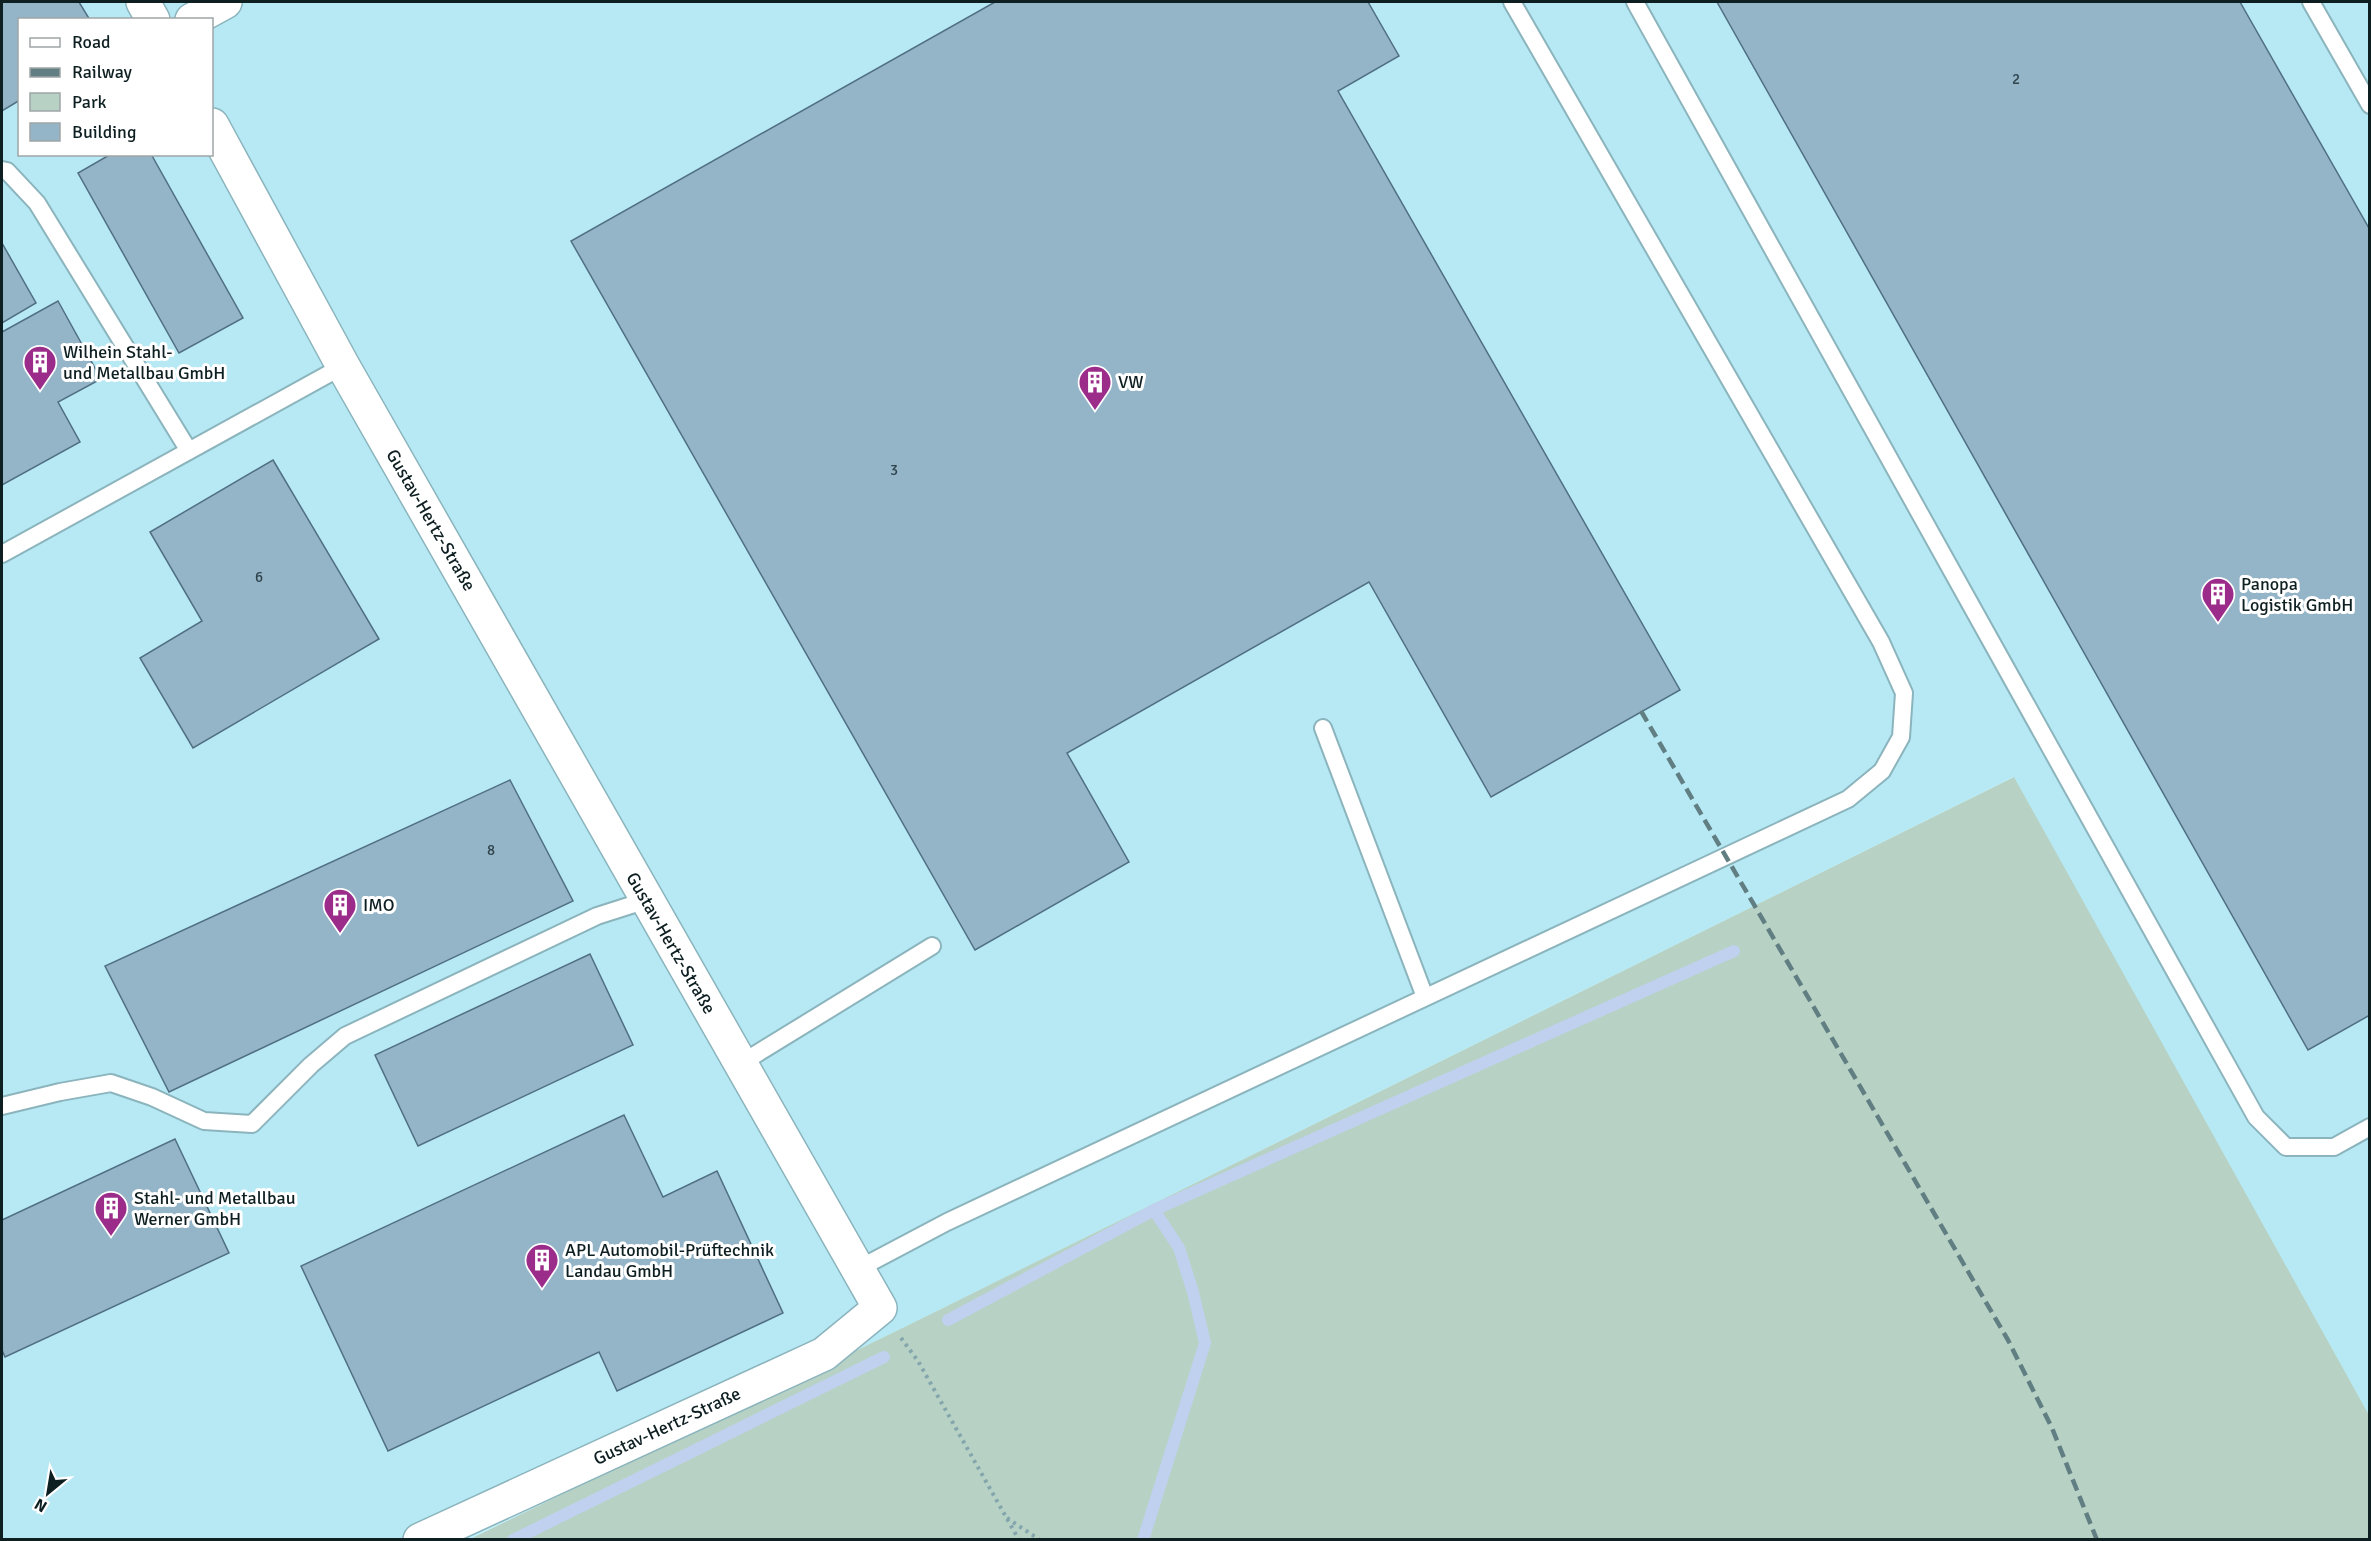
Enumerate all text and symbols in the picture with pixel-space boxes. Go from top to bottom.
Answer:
legend [18,18,213,156]
text: Road [72,31,111,53]
text: Railway [72,61,133,83]
house number: 2 [2012,70,2020,88]
text: Park [72,91,107,113]
text: Building [72,121,136,143]
place label: Wilhein Stahl- und Metallbau GmbH [63,341,226,384]
building icon: Wilhein Stahl- und Metallbau GmbH [22,344,58,391]
building icon: VW [1077,364,1113,411]
place label: VW [1118,371,1144,393]
street label: Gustav-Hertz-Straße [381,445,481,595]
house number: 3 [890,461,898,479]
house number: 6 [255,568,263,586]
place label: Panopa Logistik GmbH [2241,573,2353,616]
building icon: Panopa Logistik GmbH [2200,576,2236,623]
house number: 8 [487,841,495,859]
street label: Gustav-Hertz-Straße [621,868,721,1018]
building icon: IMO [322,887,358,934]
place label: IMO [363,894,395,916]
place label: Stahl- und Metallbau Werner GmbH [134,1187,296,1230]
building icon: Stahl- und Metallbau Werner GmbH [93,1190,129,1237]
place label: APL Automobil-Prüftechnik Landau GmbH [565,1239,774,1282]
building icon: APL Automobil-Prüftechnik Landau GmbH [524,1242,560,1289]
street label: Gustav-Hertz-Straße [590,1382,744,1470]
north arrow [18,1463,78,1523]
text: N [31,1494,51,1517]

